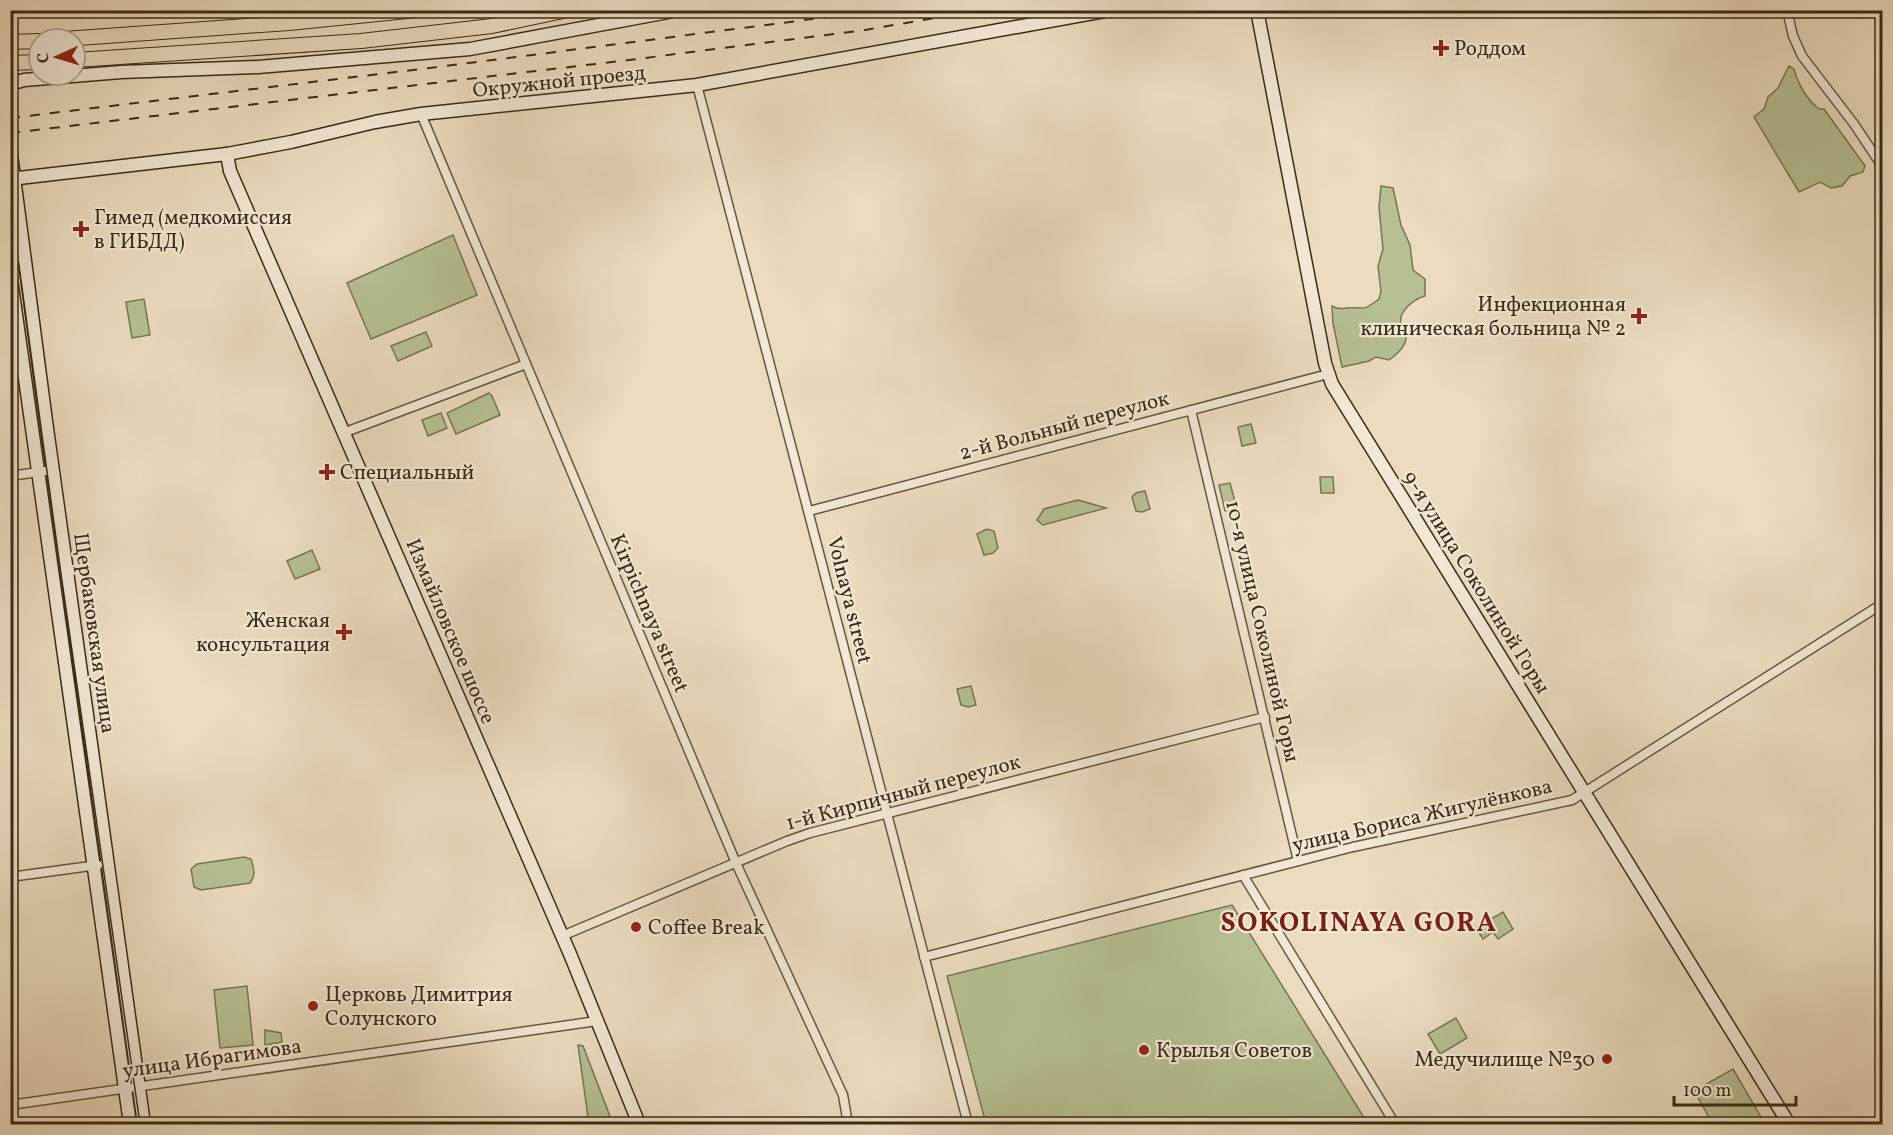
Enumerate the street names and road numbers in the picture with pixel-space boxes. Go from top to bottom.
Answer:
street label: Окружной проезд [471,59,647,106]
street label: 2-й Вольный переулок [956,384,1173,468]
street label: 9-я улица Соколиной Горы [1395,466,1556,700]
street label: 10-я улица Соколиной Горы [1217,498,1306,765]
street label: Kirpichnaya street [602,530,695,697]
street label: Щербаковская улица [65,531,122,735]
street label: Измайловское шоссе [397,534,502,729]
street label: Volnaya street [819,534,878,667]
street label: 1-й Кирпичный переулок [783,748,1024,839]
street label: улица Бориса Жигулёнкова [1289,772,1555,861]
street label: улица Ибрагимова [121,1033,304,1086]

